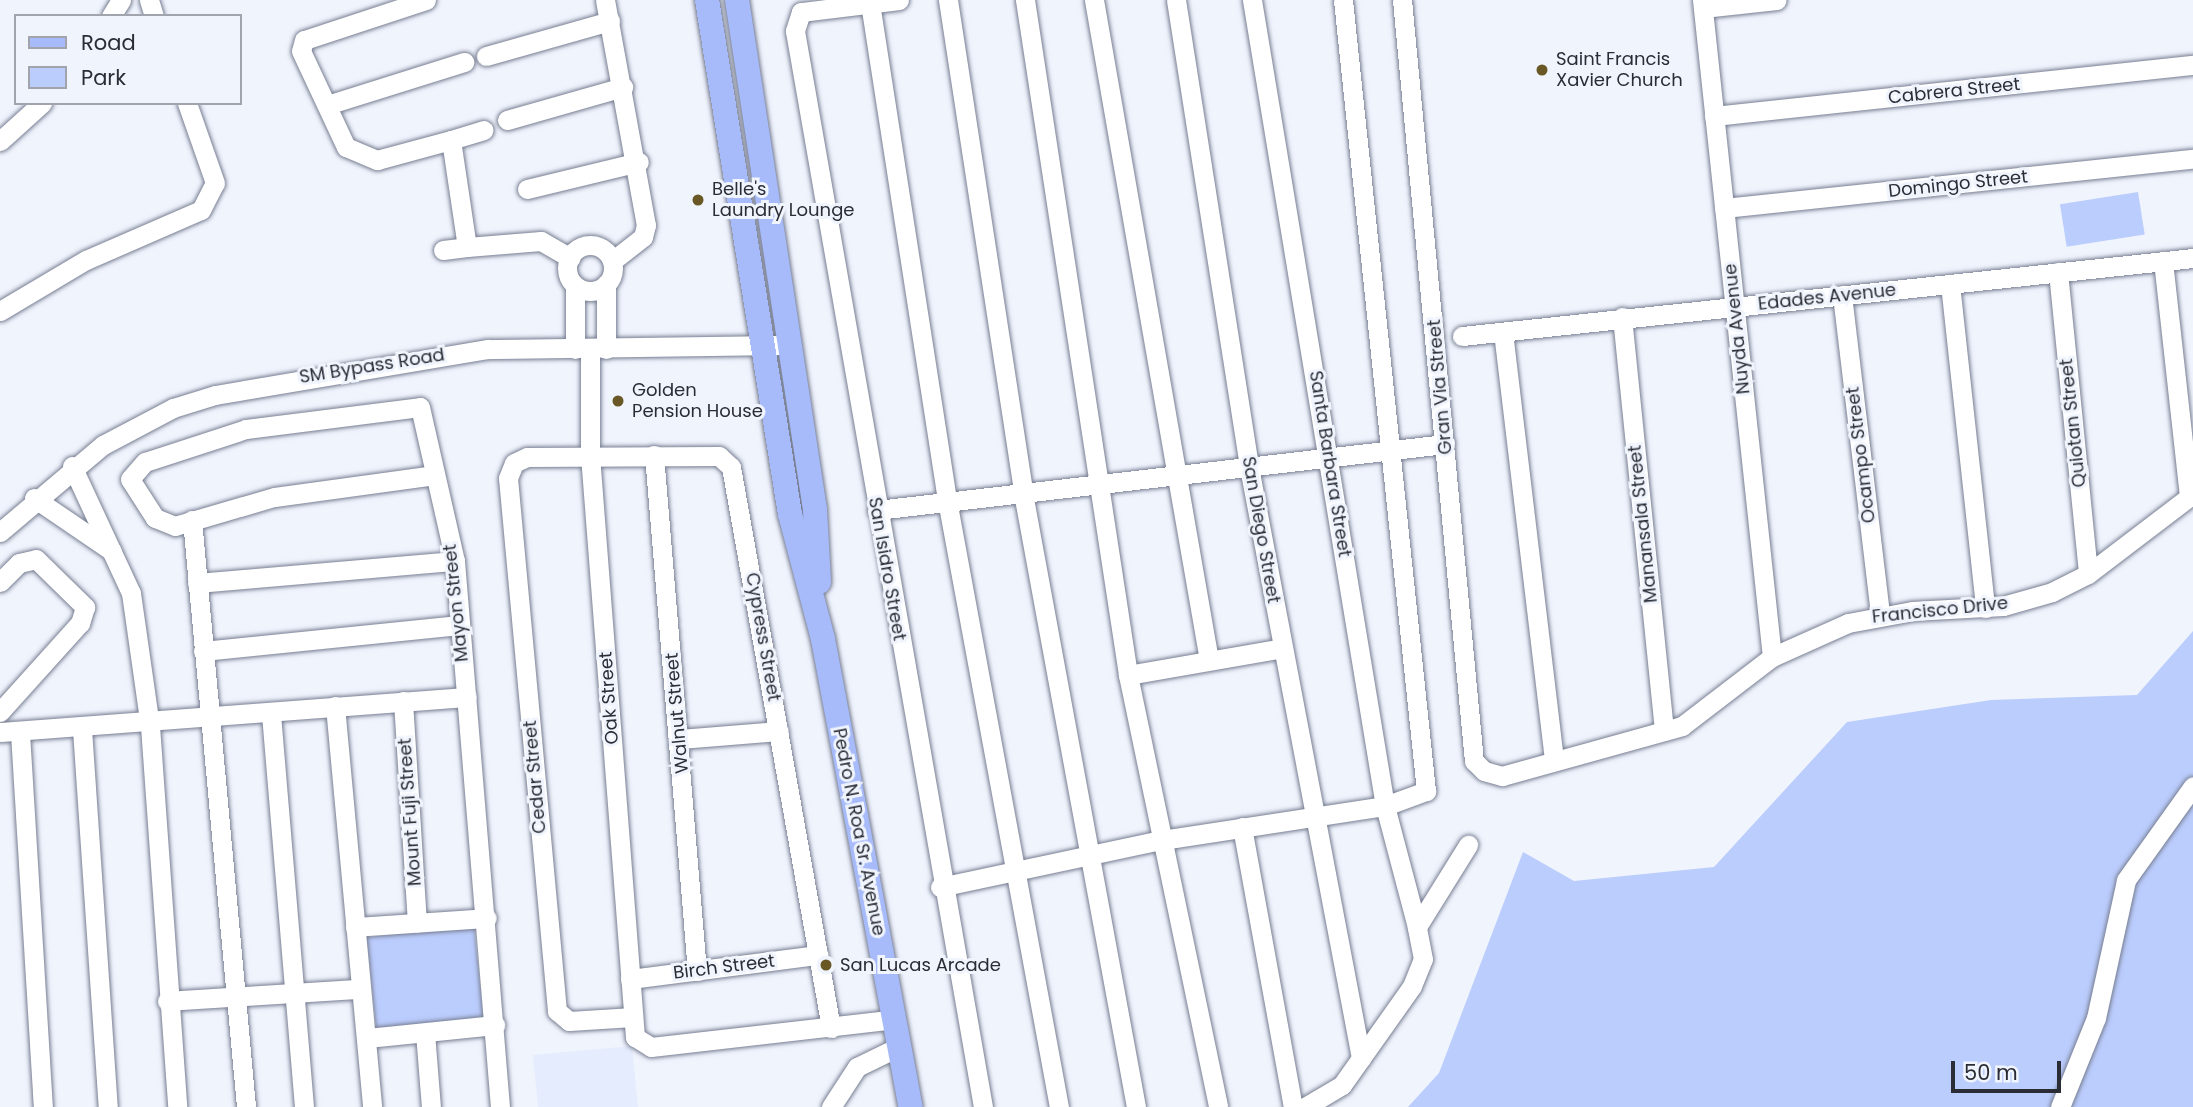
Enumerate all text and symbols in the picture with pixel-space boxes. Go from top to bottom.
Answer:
legend [14,14,242,105]
text: Road [81,28,136,57]
place label: Saint Francis Xavier Church [1556,49,1683,92]
marker: Saint Francis Xavier Church [1534,62,1550,78]
text: Park [81,63,126,92]
street label: Cabrera Street [1887,73,2021,109]
street label: Domingo Street [1887,166,2029,202]
place label: Belle's Laundry Lounge [712,179,854,222]
marker: Belle's Laundry Lounge [690,192,706,208]
street label: Nuyda Avenue [1719,263,1755,395]
street label: Edades Avenue [1757,279,1897,315]
street label: Gran Via Street [1423,319,1457,455]
street label: SM Bypass Road [298,344,446,388]
street label: Quiotan Street [2055,358,2091,488]
street label: Santa Barbara Street [1305,369,1355,559]
place label: Golden Pension House [632,380,763,422]
street label: Ocampo Street [1842,386,1880,524]
marker: Golden Pension House [610,393,626,409]
street label: Manansala Street [1624,444,1662,604]
street label: San Diego Street [1237,455,1285,605]
street label: San Isidro Street [864,496,910,642]
street label: Mayon Street [439,543,473,663]
street label: Cypress Street [741,571,785,703]
street label: Francisco Drive [1871,592,2009,628]
street label: Oak Street [595,651,623,745]
street label: Walnut Street [661,652,693,774]
street label: Cedar Street [519,719,551,835]
street label: Pedro N. Roa Sr. Avenue [828,726,890,938]
street label: Mount Fuji Street [394,737,426,887]
street label: Birch Street [672,950,776,984]
place label: San Lucas Arcade [840,954,1001,976]
marker: San Lucas Arcade [818,957,834,973]
scale bar [1955,1048,2065,1092]
text: 50 m [1964,1058,2018,1087]

